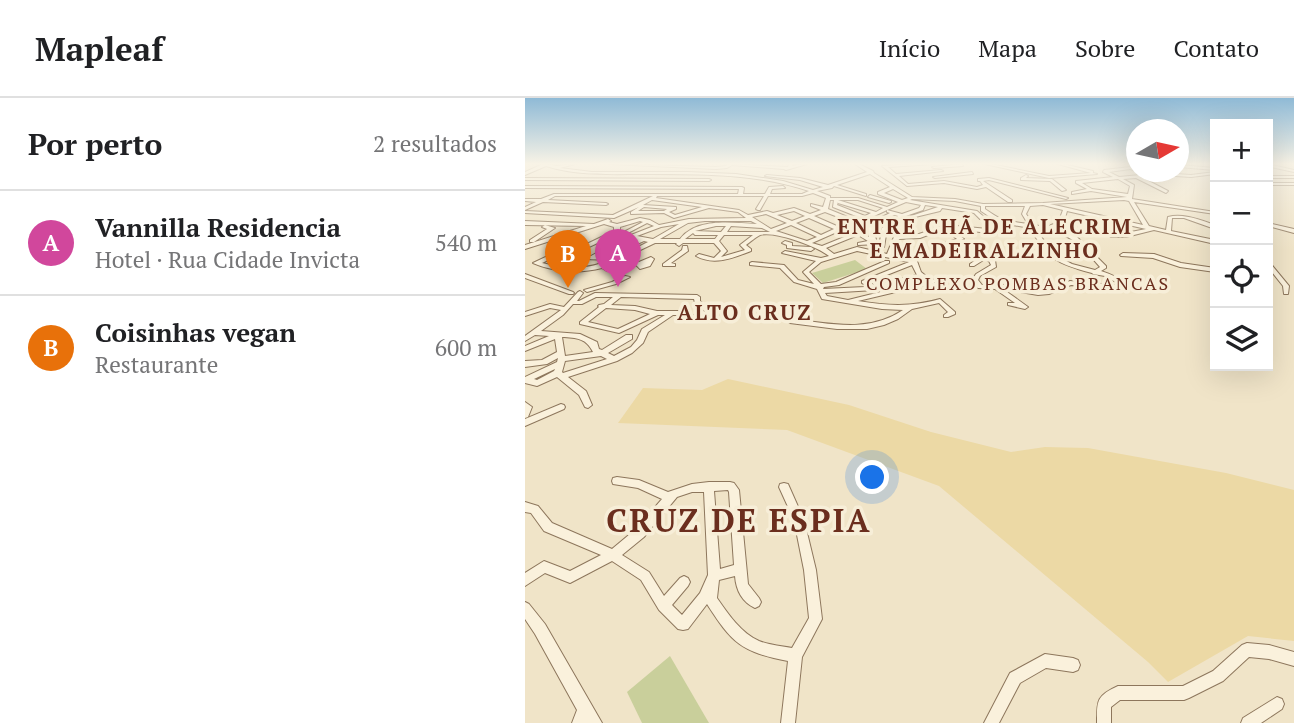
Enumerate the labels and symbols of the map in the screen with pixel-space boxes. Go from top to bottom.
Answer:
north arrow [1126,119,1189,182]
district label: ENTRE CHÃ DE ALECRIM E MADEIRALZINHO [837,212,1133,264]
pin: A [595,229,641,287]
pin: B [545,230,591,288]
district label: COMPLEXO POMBAS BRANCAS [866,271,1170,295]
district label: ALTO CRUZ [677,298,813,326]
your location [855,460,889,494]
district label: CRUZ DE ESPIA [606,499,872,541]

